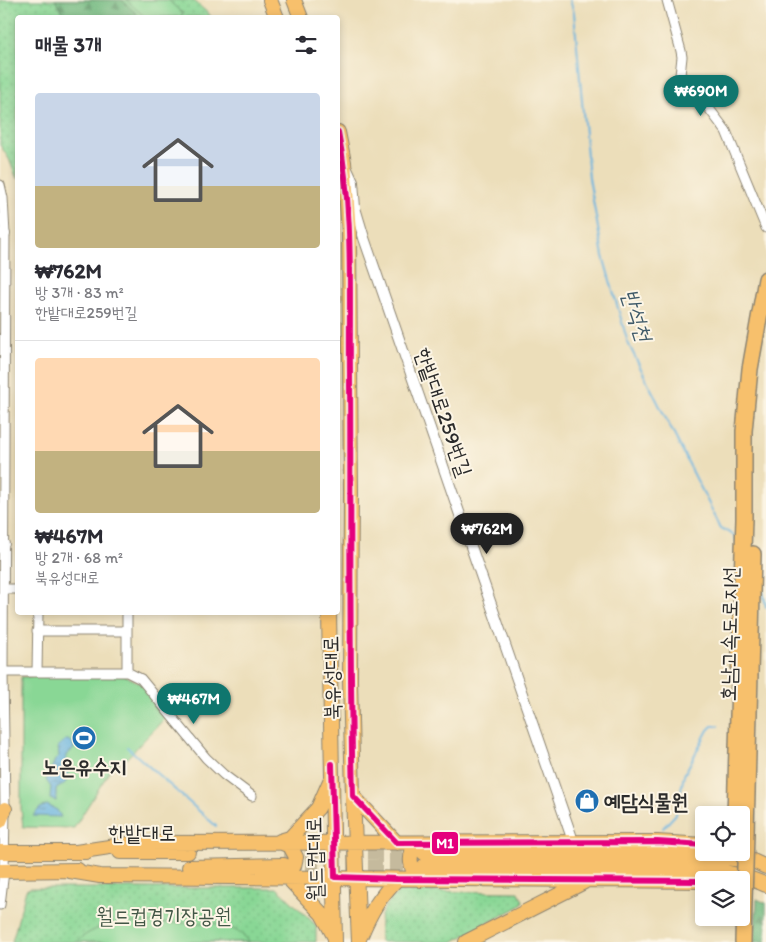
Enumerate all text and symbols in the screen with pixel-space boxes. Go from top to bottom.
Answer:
icon: filters [292,31,320,59]
text: 매물 3개 [35,32,102,57]
pin: ₩690M [666,74,736,117]
text: ₩690M [675,81,727,100]
icon: home [133,125,223,215]
text: ₩762M [35,258,102,283]
text: 방 3개 · 83 m² [35,283,124,302]
water label: 반석천 [616,286,659,347]
text: 한밭대로259번길 [35,303,137,322]
street label: 한밭대로259번길 [410,344,478,480]
icon: home [133,391,223,481]
pin: ₩762M [452,512,522,555]
text: ₩762M [461,519,513,538]
text: ₩467M [35,523,104,548]
text: 방 2개 · 68 m² [35,548,123,567]
street label: 호남고속도로지선 [715,566,743,702]
text: 북유성대로 [35,568,99,587]
street label: 북유성대로 [318,636,344,720]
pin: ₩467M [159,682,229,725]
text: ₩467M [168,689,220,708]
sports icon: 노은유수지 [71,725,97,751]
place label: 노은유수지 [42,754,126,779]
shop icon: 예담식물원 [574,788,600,814]
place label: 예담식물원 [604,789,689,814]
map controls [695,806,750,926]
button: locate [695,806,750,861]
street label: 월드컵대로 [301,817,327,901]
street label: 한밭대로 [108,820,176,845]
line badge: M1 [431,831,459,855]
text: M1 [436,835,454,852]
button: layers [695,871,750,926]
park label: 월드컵경기장공원 [96,903,232,928]

